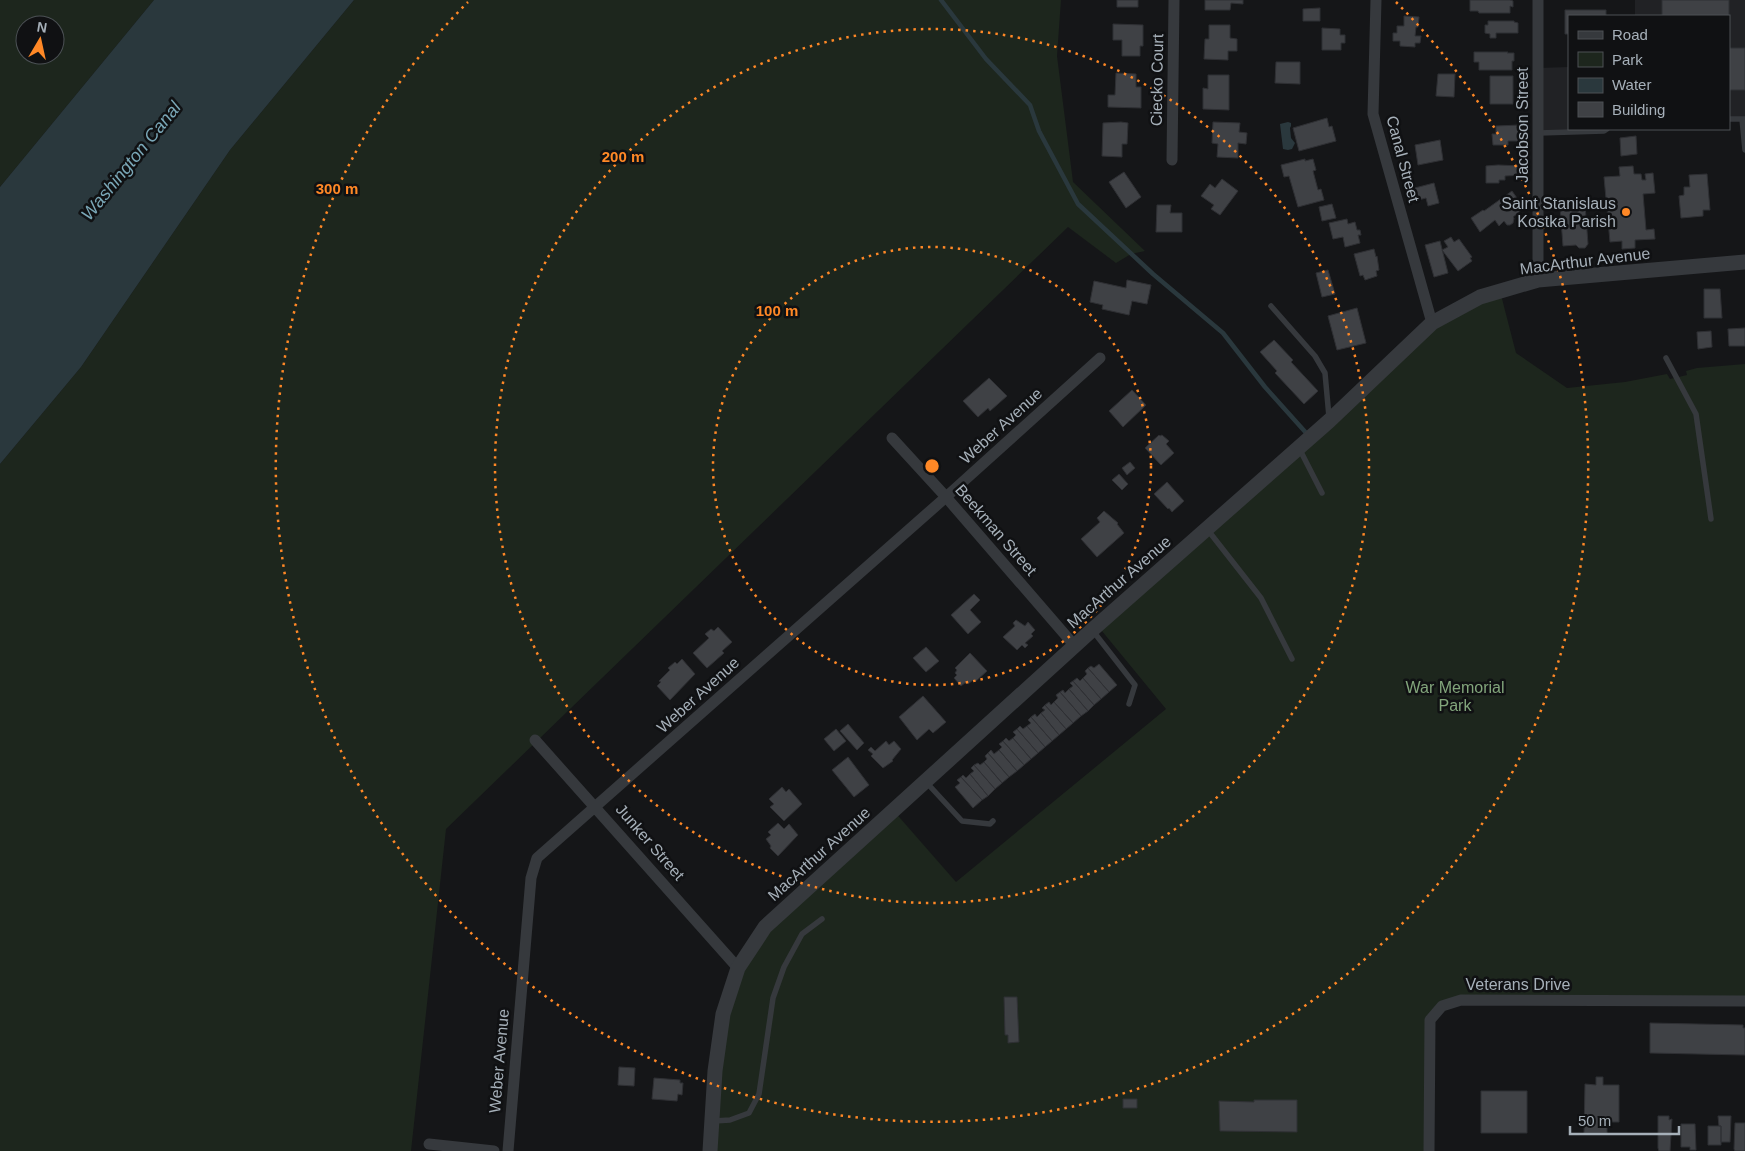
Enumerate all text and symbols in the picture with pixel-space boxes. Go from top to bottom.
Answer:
north arrow [15,15,65,65]
legend [1568,15,1730,130]
text: N [36,18,48,36]
text: Road [1612,26,1648,43]
street label: Ciecko Court [1148,33,1166,126]
text: Park [1612,51,1643,68]
street label: Jacobson Street [1514,67,1531,183]
text: Water [1612,76,1651,93]
water label: Washington Canal [77,97,186,224]
text: Building [1612,101,1665,118]
street label: Canal Street [1383,114,1423,205]
text: 200 m [602,148,644,165]
text: 300 m [316,180,358,197]
place label: Saint Stanislaus Kostka Parish [1501,195,1616,230]
marker: Saint Stanislaus Kostka Parish [1620,206,1632,218]
street label: MacArthur Avenue [1519,245,1651,277]
text: 100 m [756,302,798,319]
street label: Weber Avenue [957,385,1046,467]
centre of rings [923,457,941,475]
street label: Beekman Street [952,481,1040,579]
street label: MacArthur Avenue [1064,532,1174,631]
street label: Weber Avenue [654,654,743,736]
park label: War Memorial Park [1406,679,1504,714]
street label: Junker Street [612,801,688,884]
street label: MacArthur Avenue [765,804,874,904]
street label: Veterans Drive [1466,976,1571,993]
street label: Weber Avenue [486,1008,512,1114]
scale bar [1570,1104,1679,1136]
text: 50 m [1578,1112,1611,1129]

